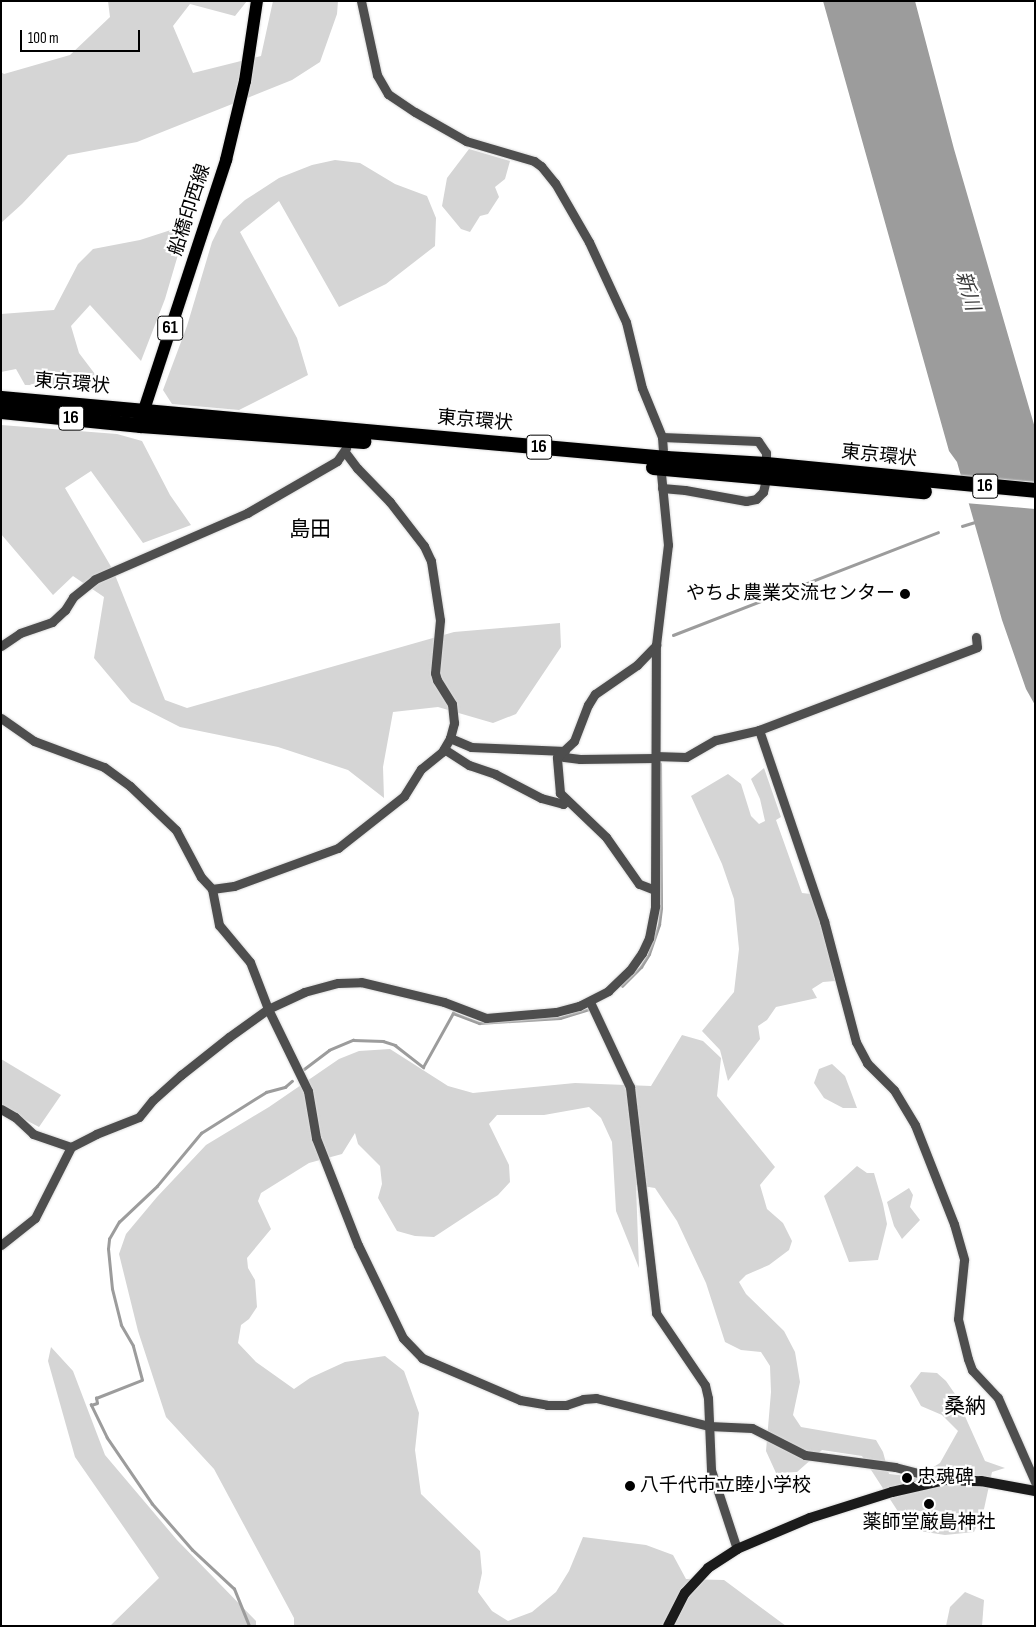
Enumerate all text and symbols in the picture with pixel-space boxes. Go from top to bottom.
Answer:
scale bar [22,20,142,52]
text: 100 m [28,29,59,48]
street label: 船橋印西線 [164,161,216,259]
water label: 新川 [950,268,984,314]
road number: 61 [156,312,184,343]
street label: 東京環状 [33,369,111,399]
road number: 16 [57,402,85,433]
street label: 東京環状 [436,406,514,436]
road number: 16 [525,432,553,462]
street label: 東京環状 [840,441,918,471]
road number: 16 [971,471,999,502]
district label: 島田 [289,517,331,543]
place label: やちよ農業交流センター [686,583,895,605]
marker: やちよ農業交流センター [899,588,911,600]
district label: 桑納 [944,1394,986,1420]
place label: 忠魂碑 [917,1467,974,1489]
marker: 忠魂碑 [901,1472,913,1484]
place label: 八千代市立睦小学校 [640,1475,811,1497]
marker: 八千代市立睦小学校 [624,1480,636,1492]
marker: 薬師堂厳島神社 [923,1498,935,1510]
place label: 薬師堂厳島神社 [863,1512,995,1534]

